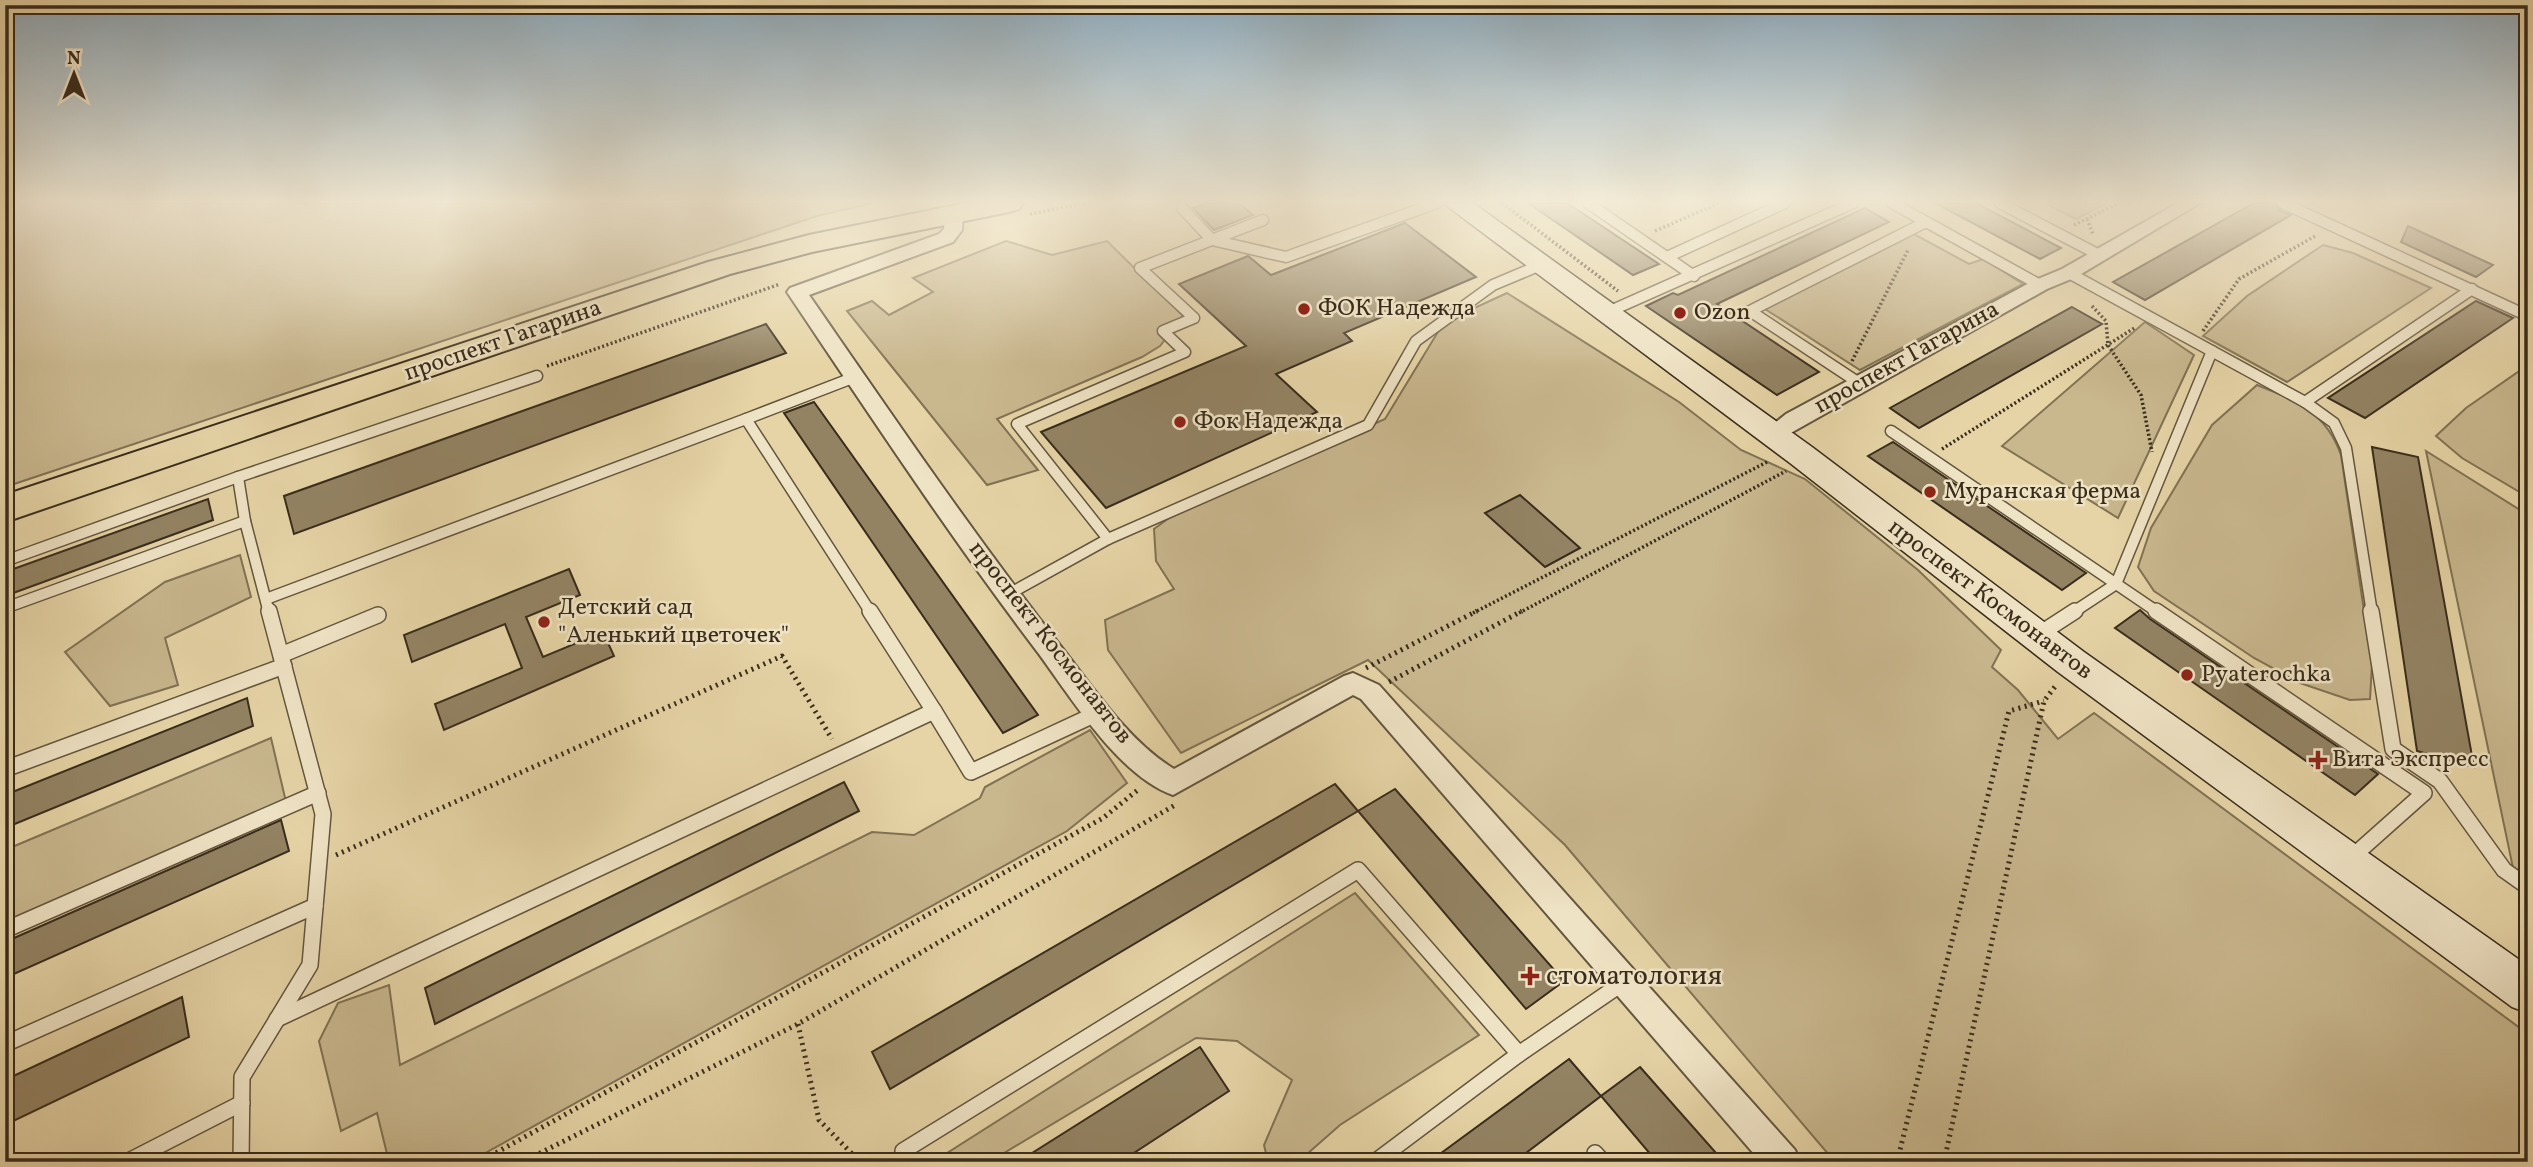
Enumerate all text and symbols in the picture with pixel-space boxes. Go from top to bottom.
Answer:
north arrow [38,38,108,108]
text: N [67,46,81,72]
street label: проспект Гагарина [400,291,606,391]
place label: ФОК Надежда [1318,292,1476,326]
street label: проспект Гагарина [1808,293,2006,423]
place label: Ozon [1694,296,1751,330]
marker: ФОК Надежда [1296,301,1312,317]
marker: Ozon [1672,305,1688,321]
place label: Фок Надежда [1194,405,1343,439]
marker: Фок Надежда [1172,414,1188,430]
place label: Муранская ферма [1944,475,2141,509]
marker: Муранская ферма [1922,484,1938,500]
street label: проспект Космонавтов [1880,511,2100,689]
street label: проспект Космонавтов [960,534,1140,752]
place label: Детский сад "Аленький цветочек" [558,591,789,653]
marker: Детский сад "Аленький цветочек" [536,614,552,630]
place label: Pyaterochka [2201,658,2331,692]
marker: Pyaterochka [2179,667,2195,683]
place label: Вита Экспресс [2332,743,2489,777]
marker: Вита Экспресс [2310,752,2326,768]
place label: стоматология [1546,957,1722,996]
marker: стоматология [1520,966,1540,986]

